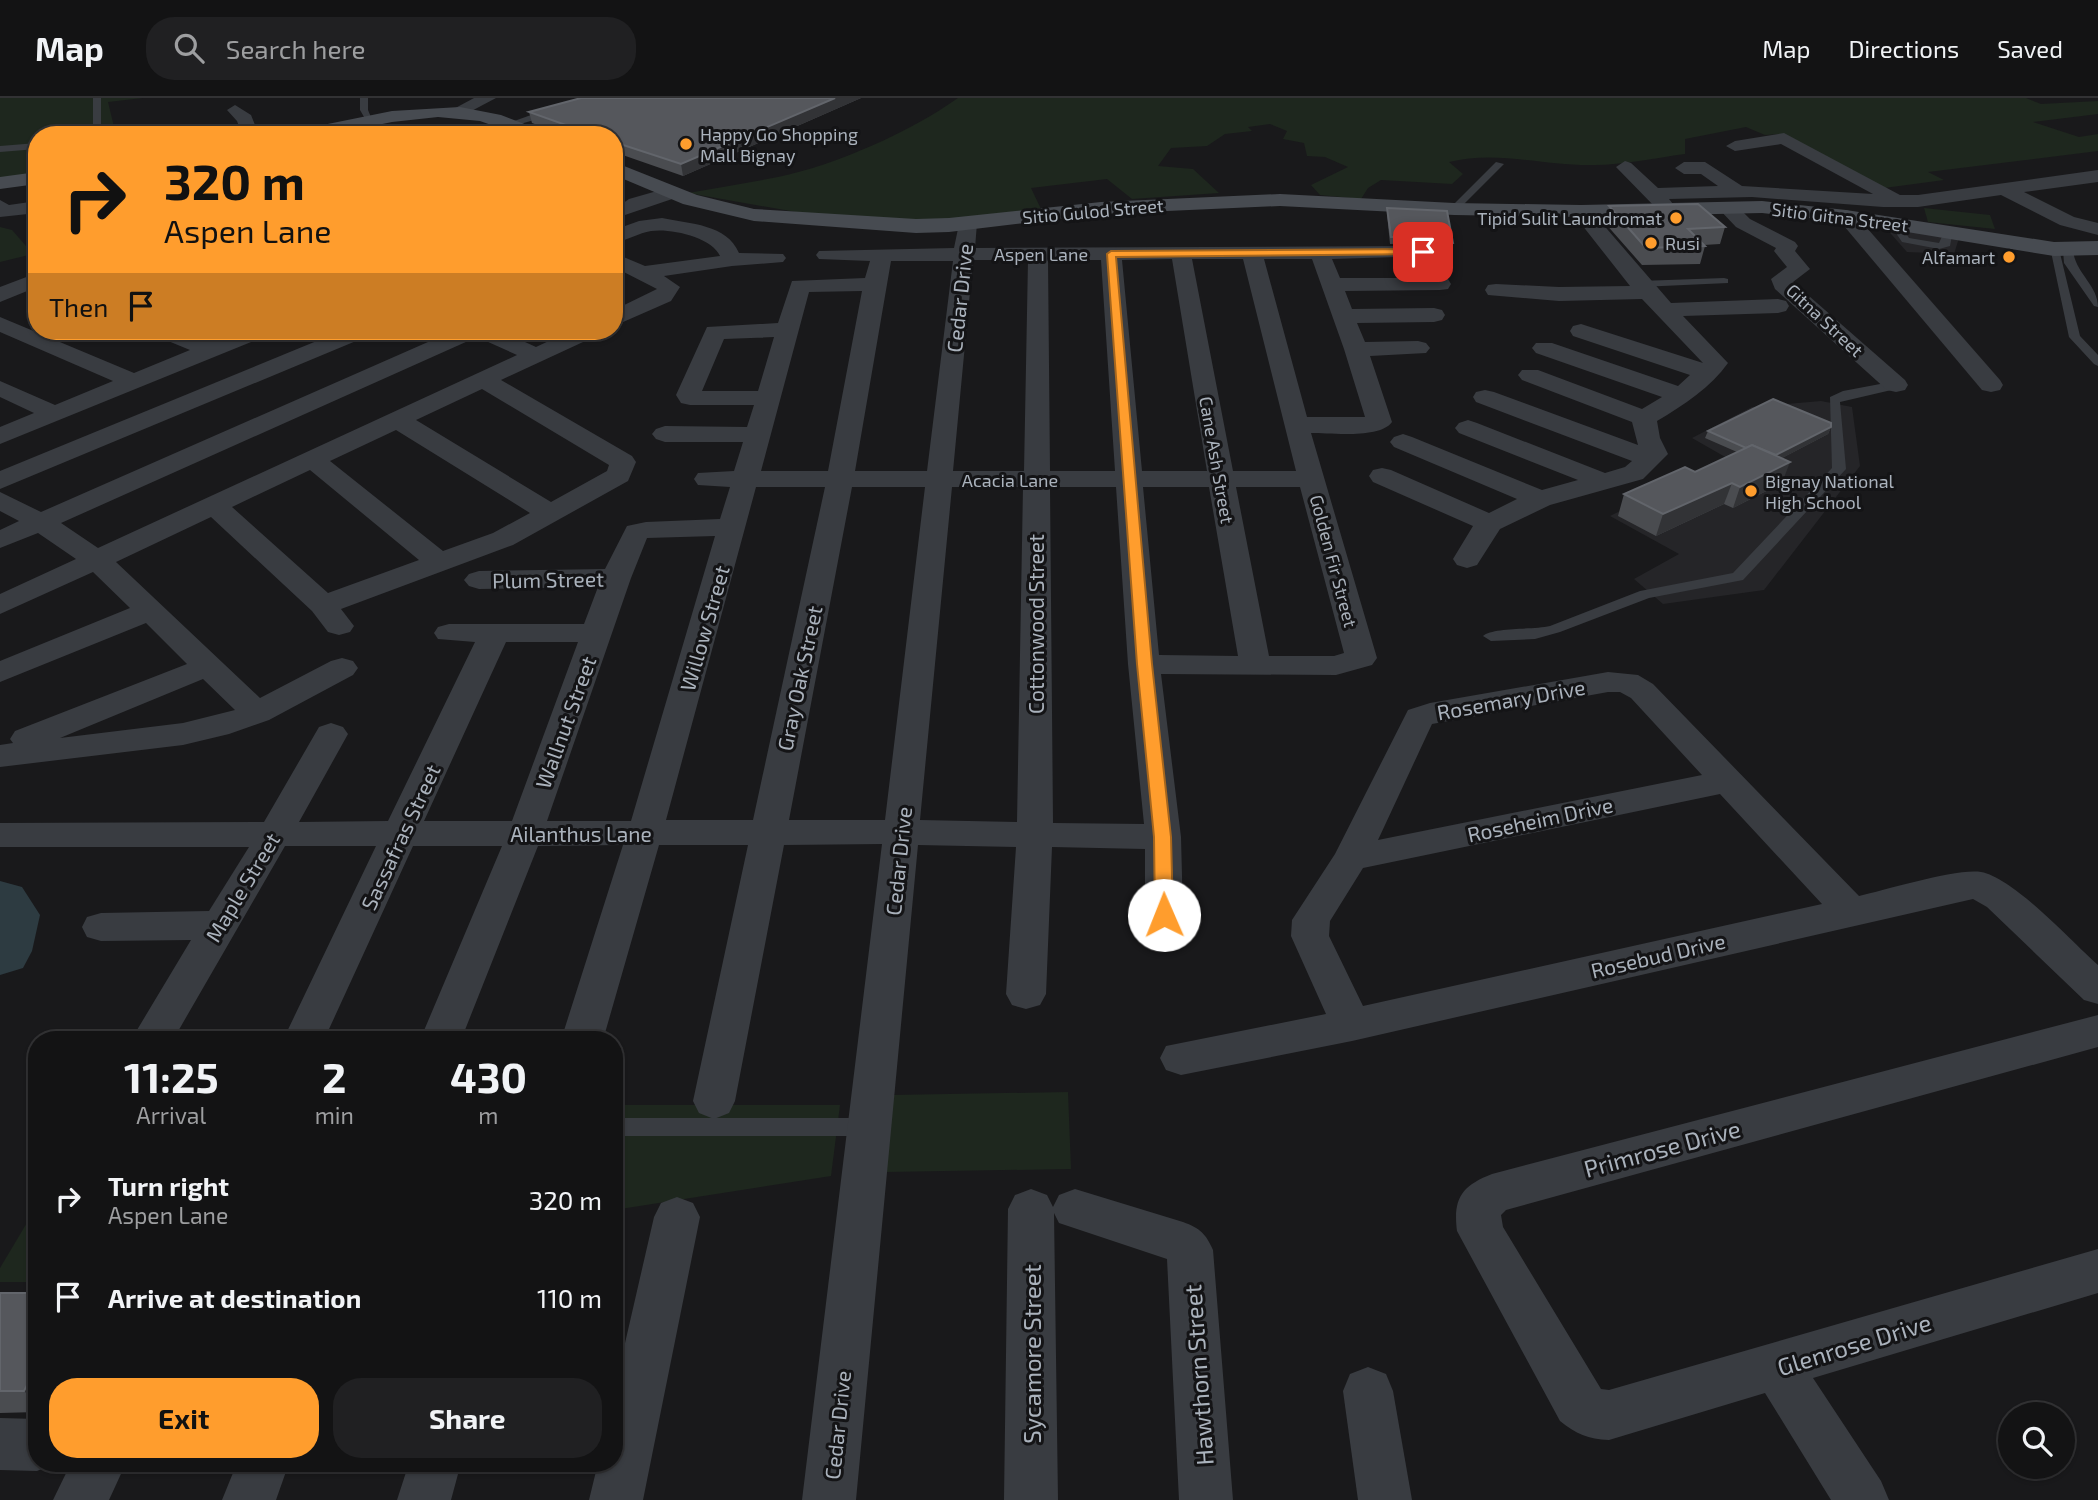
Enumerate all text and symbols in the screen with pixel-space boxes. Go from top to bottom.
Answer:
search box [146,17,636,80]
text: Map [35,28,104,68]
icon: search [170,29,208,67]
text: Search here [226,33,365,64]
text: Map [1762,34,1810,63]
text: Directions [1848,34,1959,63]
text: Saved [1997,34,2063,63]
place label: Happy Go Shopping Mall Bignay [700,123,858,166]
marker: Happy Go Shopping Mall Bignay [678,136,694,152]
text: 320 m [164,151,305,210]
icon: right [49,154,140,245]
street label: Sitio Gulod Street [1022,194,1165,228]
street label: Sitio Gitna Street [1771,198,1910,236]
place label: Tipid Sulit Laundromat [1477,207,1662,229]
marker: Tipid Sulit Laundromat [1668,210,1684,226]
text: Aspen Lane [164,211,331,249]
pin [1393,222,1453,282]
place label: Rusi [1665,232,1700,254]
icon: arrive [1404,233,1442,271]
marker: Rusi [1643,235,1659,251]
street label: Cedar Drive [941,242,977,354]
street label: Aspen Lane [994,243,1088,265]
place label: Alfamart [1922,246,1995,268]
marker: Alfamart [2001,249,2017,265]
street label: Gitna Street [1782,279,1868,361]
icon: arrive [122,287,160,325]
text: Then [49,291,108,322]
street label: Cane Ash Street [1195,395,1239,525]
street label: Acacia Lane [962,469,1058,491]
place label: Bignay National High School [1765,470,1895,513]
marker: Bignay National High School [1743,483,1759,499]
street label: Golden Fir Street [1306,492,1362,630]
street label: Cottonwood Street [1023,534,1048,714]
street label: Willow Street [674,562,734,694]
street label: Plum Street [492,566,604,592]
street label: Gray Oak Street [771,603,827,753]
street label: Wallnut Street [530,652,600,792]
street label: Rosemary Drive [1435,674,1587,724]
street label: Sassafras Street [355,760,445,914]
street label: Roseheim Drive [1465,791,1615,847]
street label: Cedar Drive [880,805,916,917]
street label: Ailanthus Lane [510,821,652,846]
street label: Maple Street [200,828,284,946]
position arrow [1127,878,1201,952]
street label: Rosebud Drive [1588,927,1728,983]
text: 11:25 [124,1051,219,1101]
text: 2 [322,1051,346,1101]
text: 430 [450,1051,527,1101]
text: Arrival [136,1101,206,1129]
text: min [315,1101,354,1129]
text: m [478,1101,499,1129]
street label: Primrose Drive [1580,1113,1744,1183]
text: Turn right [108,1170,229,1201]
icon: right [49,1180,87,1218]
text: 320 m [529,1184,602,1215]
text: Aspen Lane [108,1201,228,1229]
street label: Sycamore Street [1017,1264,1046,1444]
icon: arrive [49,1278,87,1316]
text: Arrive at destination [108,1282,361,1313]
text: 110 m [537,1282,602,1313]
street label: Hawthorn Street [1177,1284,1219,1466]
street label: Glenrose Drive [1774,1307,1934,1381]
street label: Cedar Drive [819,1369,855,1481]
button: Exit [49,1378,319,1458]
button: Share [333,1378,602,1458]
map controls [1998,1402,2075,1479]
button: search [1998,1402,2075,1479]

